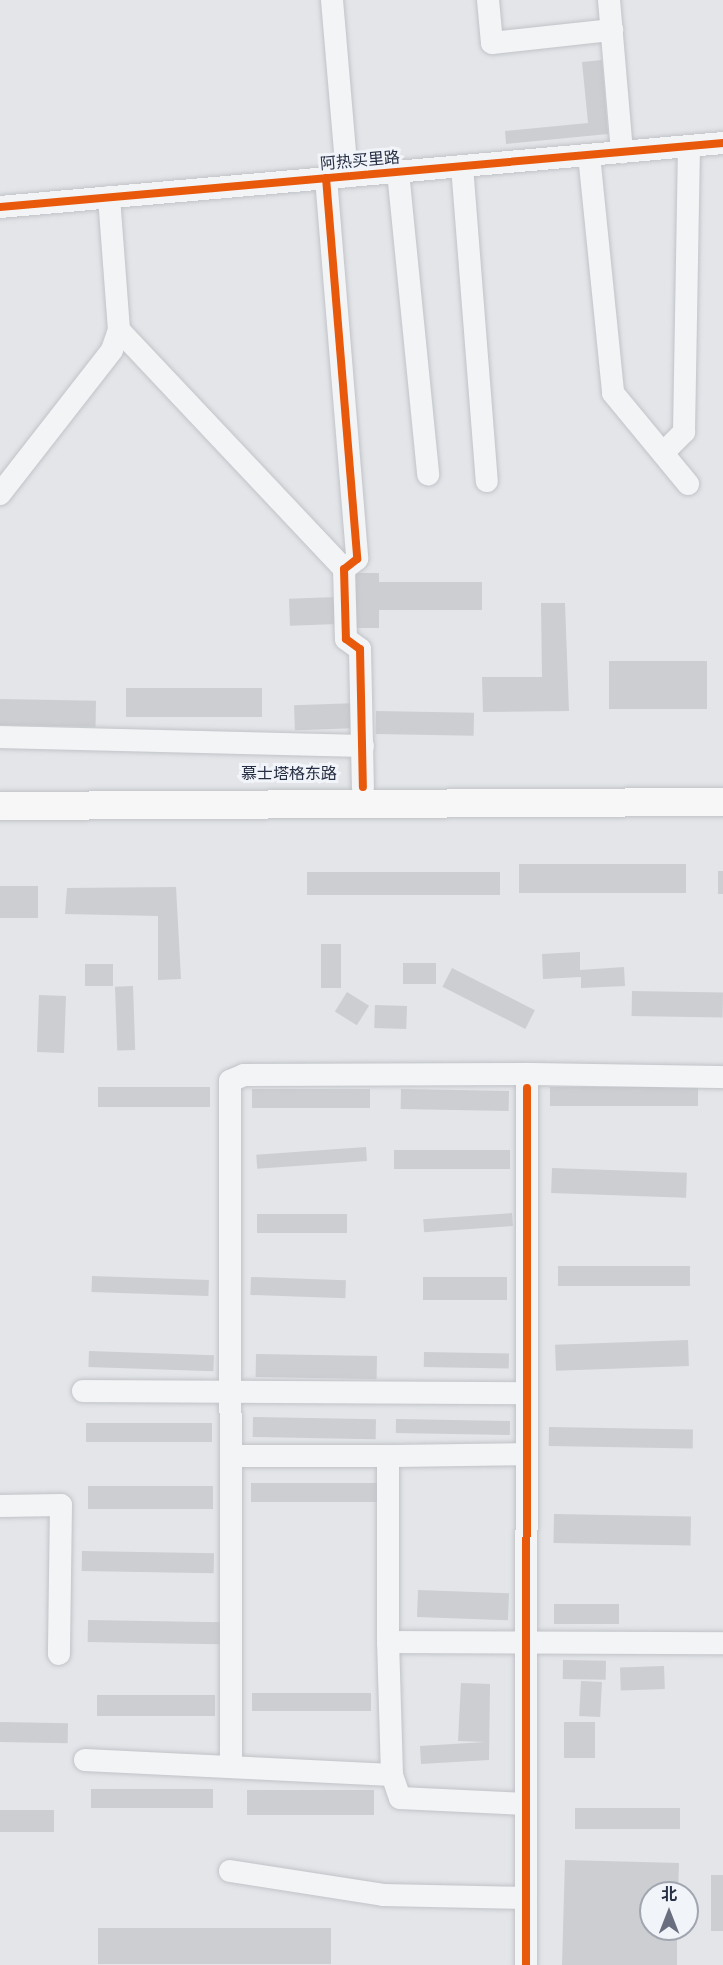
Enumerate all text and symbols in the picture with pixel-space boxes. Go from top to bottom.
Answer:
street label: 阿热买里路 [319,148,401,174]
street label: 慕士塔格东路 [241,764,337,784]
north arrow [639,1881,699,1941]
text: 北 [661,1885,677,1904]

